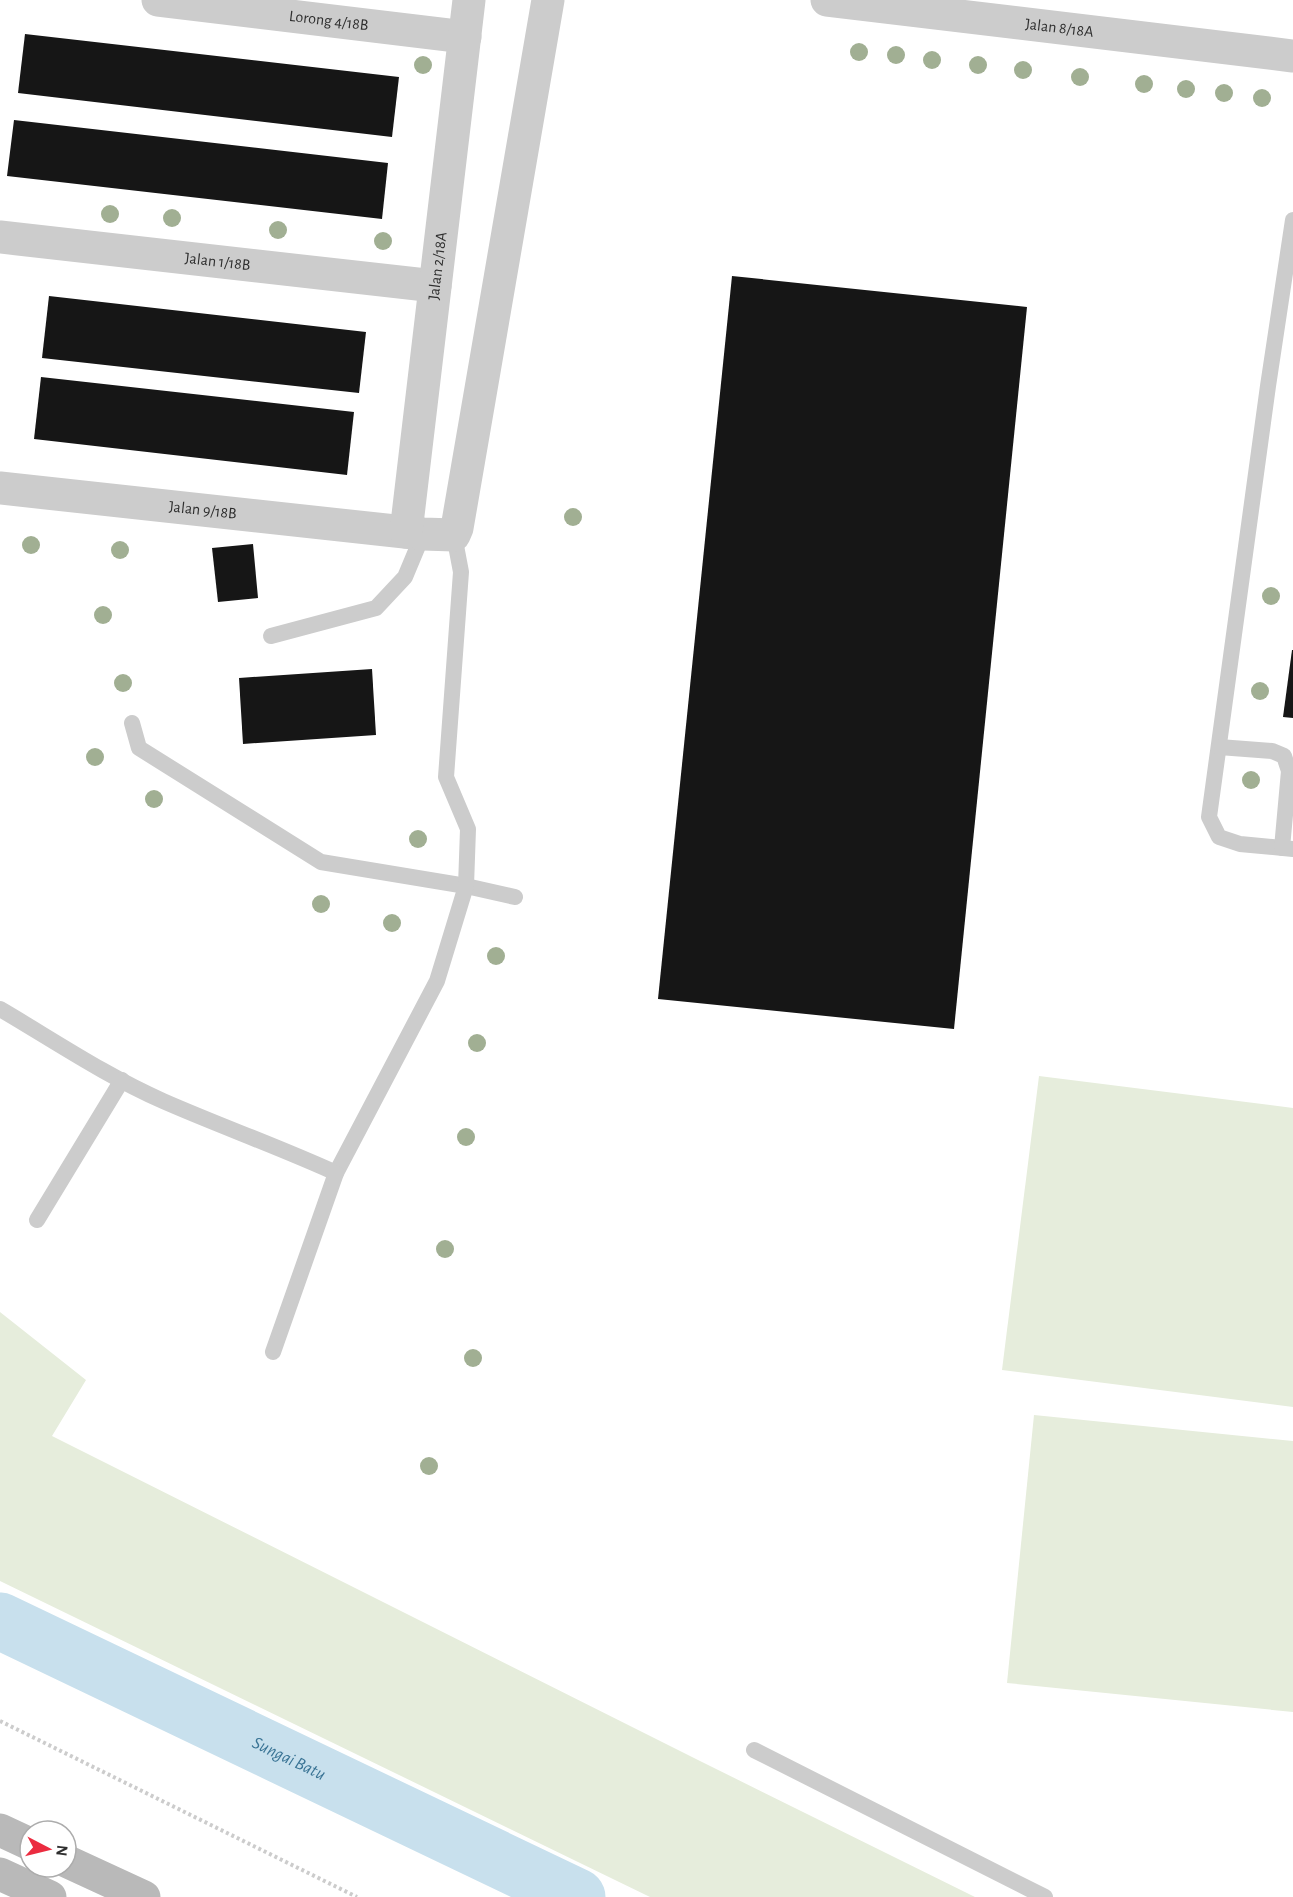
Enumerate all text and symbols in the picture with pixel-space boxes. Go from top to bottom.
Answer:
street label: Lorong 4/18B [288,8,369,33]
street label: Jalan 8/18A [1024,16,1094,40]
street label: Jalan 2/18A [426,231,449,301]
street label: Jalan 1/18B [184,250,251,273]
street label: Jalan 9/18B [168,498,237,522]
water label: Sungai Batu [249,1734,328,1784]
north arrow [18,1819,78,1879]
text: N [53,1844,71,1857]

